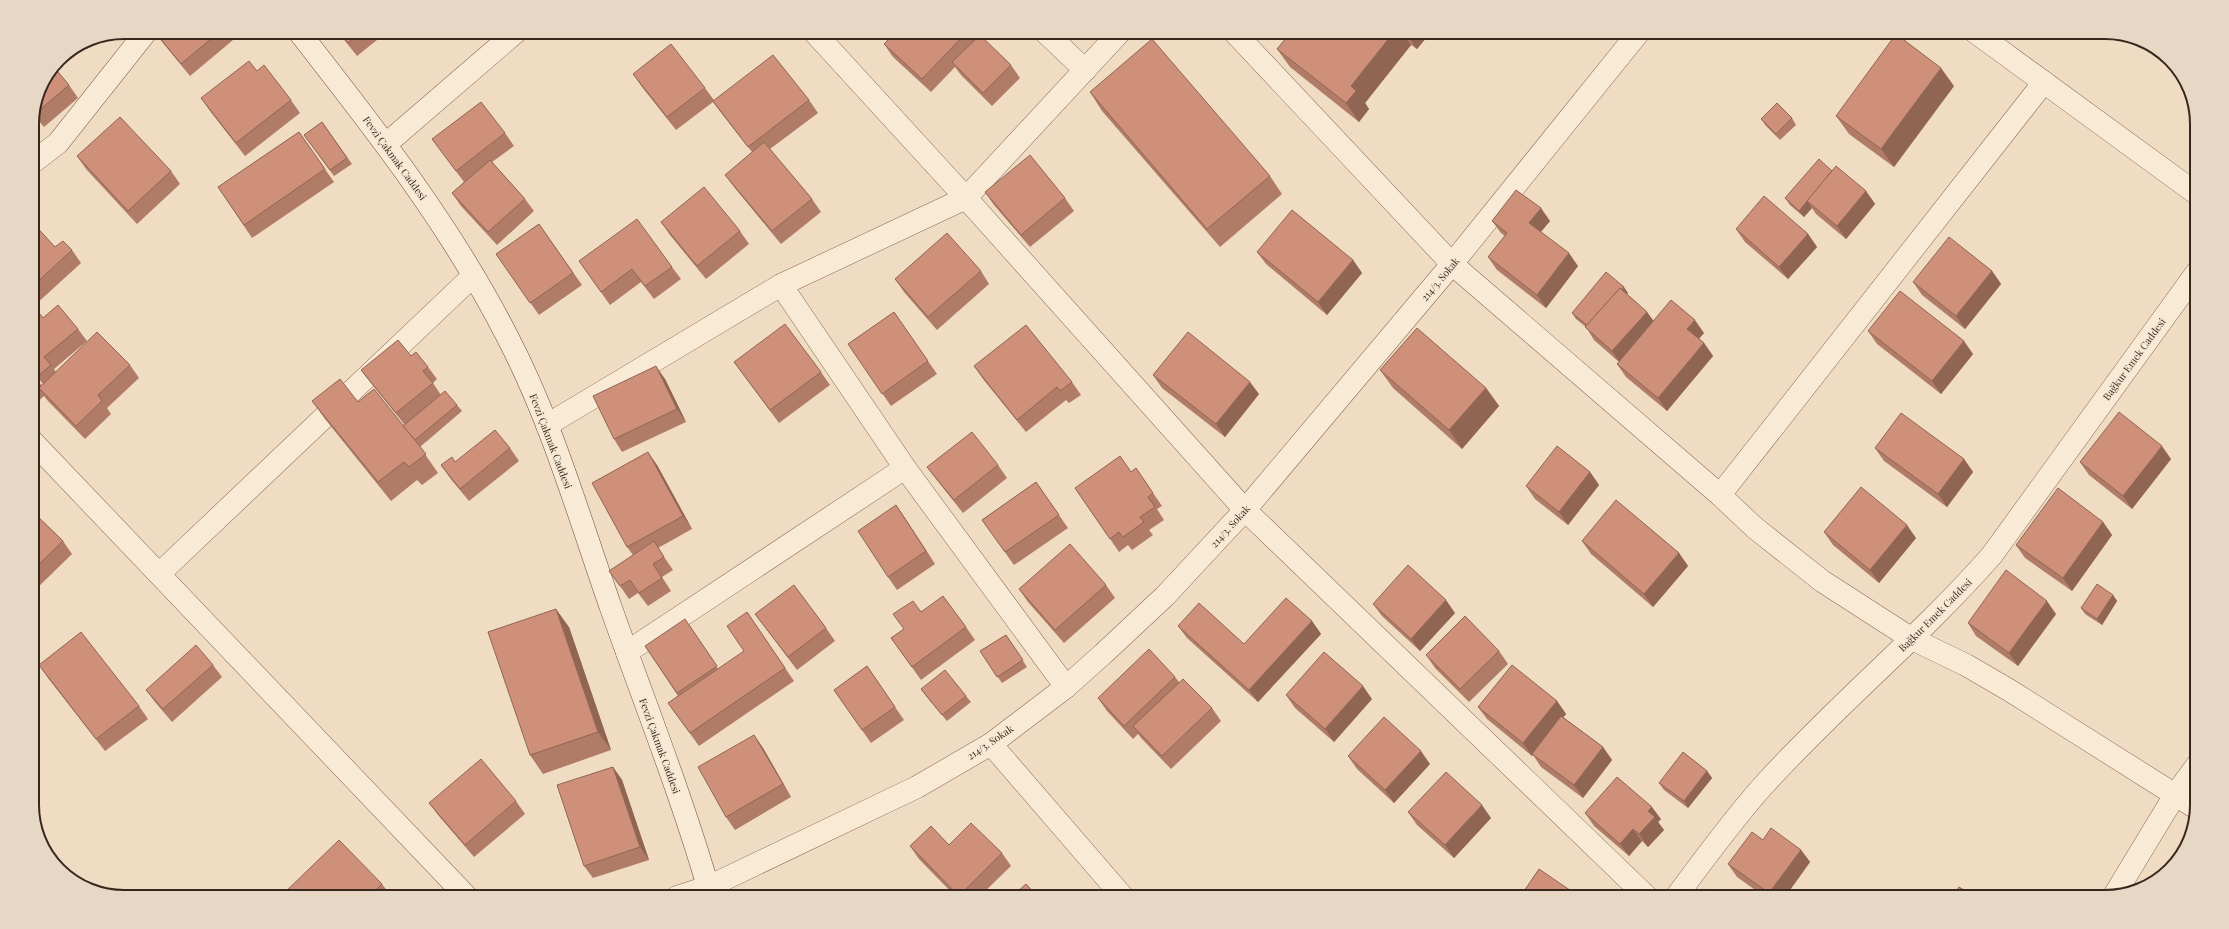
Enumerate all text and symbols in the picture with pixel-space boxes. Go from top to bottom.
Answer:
street label: Fevzi Çakmak Caddesi [360,113,430,203]
street label: 214/3. Sokak [1418,254,1463,304]
street label: Bağkur Emek Caddesi [2099,315,2169,403]
street label: Fevzi Çakmak Caddesi [526,392,576,491]
street label: 214/3. Sokak [1207,501,1253,550]
street label: Bağkur Emek Caddesi [1895,575,1975,655]
street label: Fevzi Çakmak Caddesi [636,696,684,796]
street label: 214/3. Sokak [964,721,1016,763]

